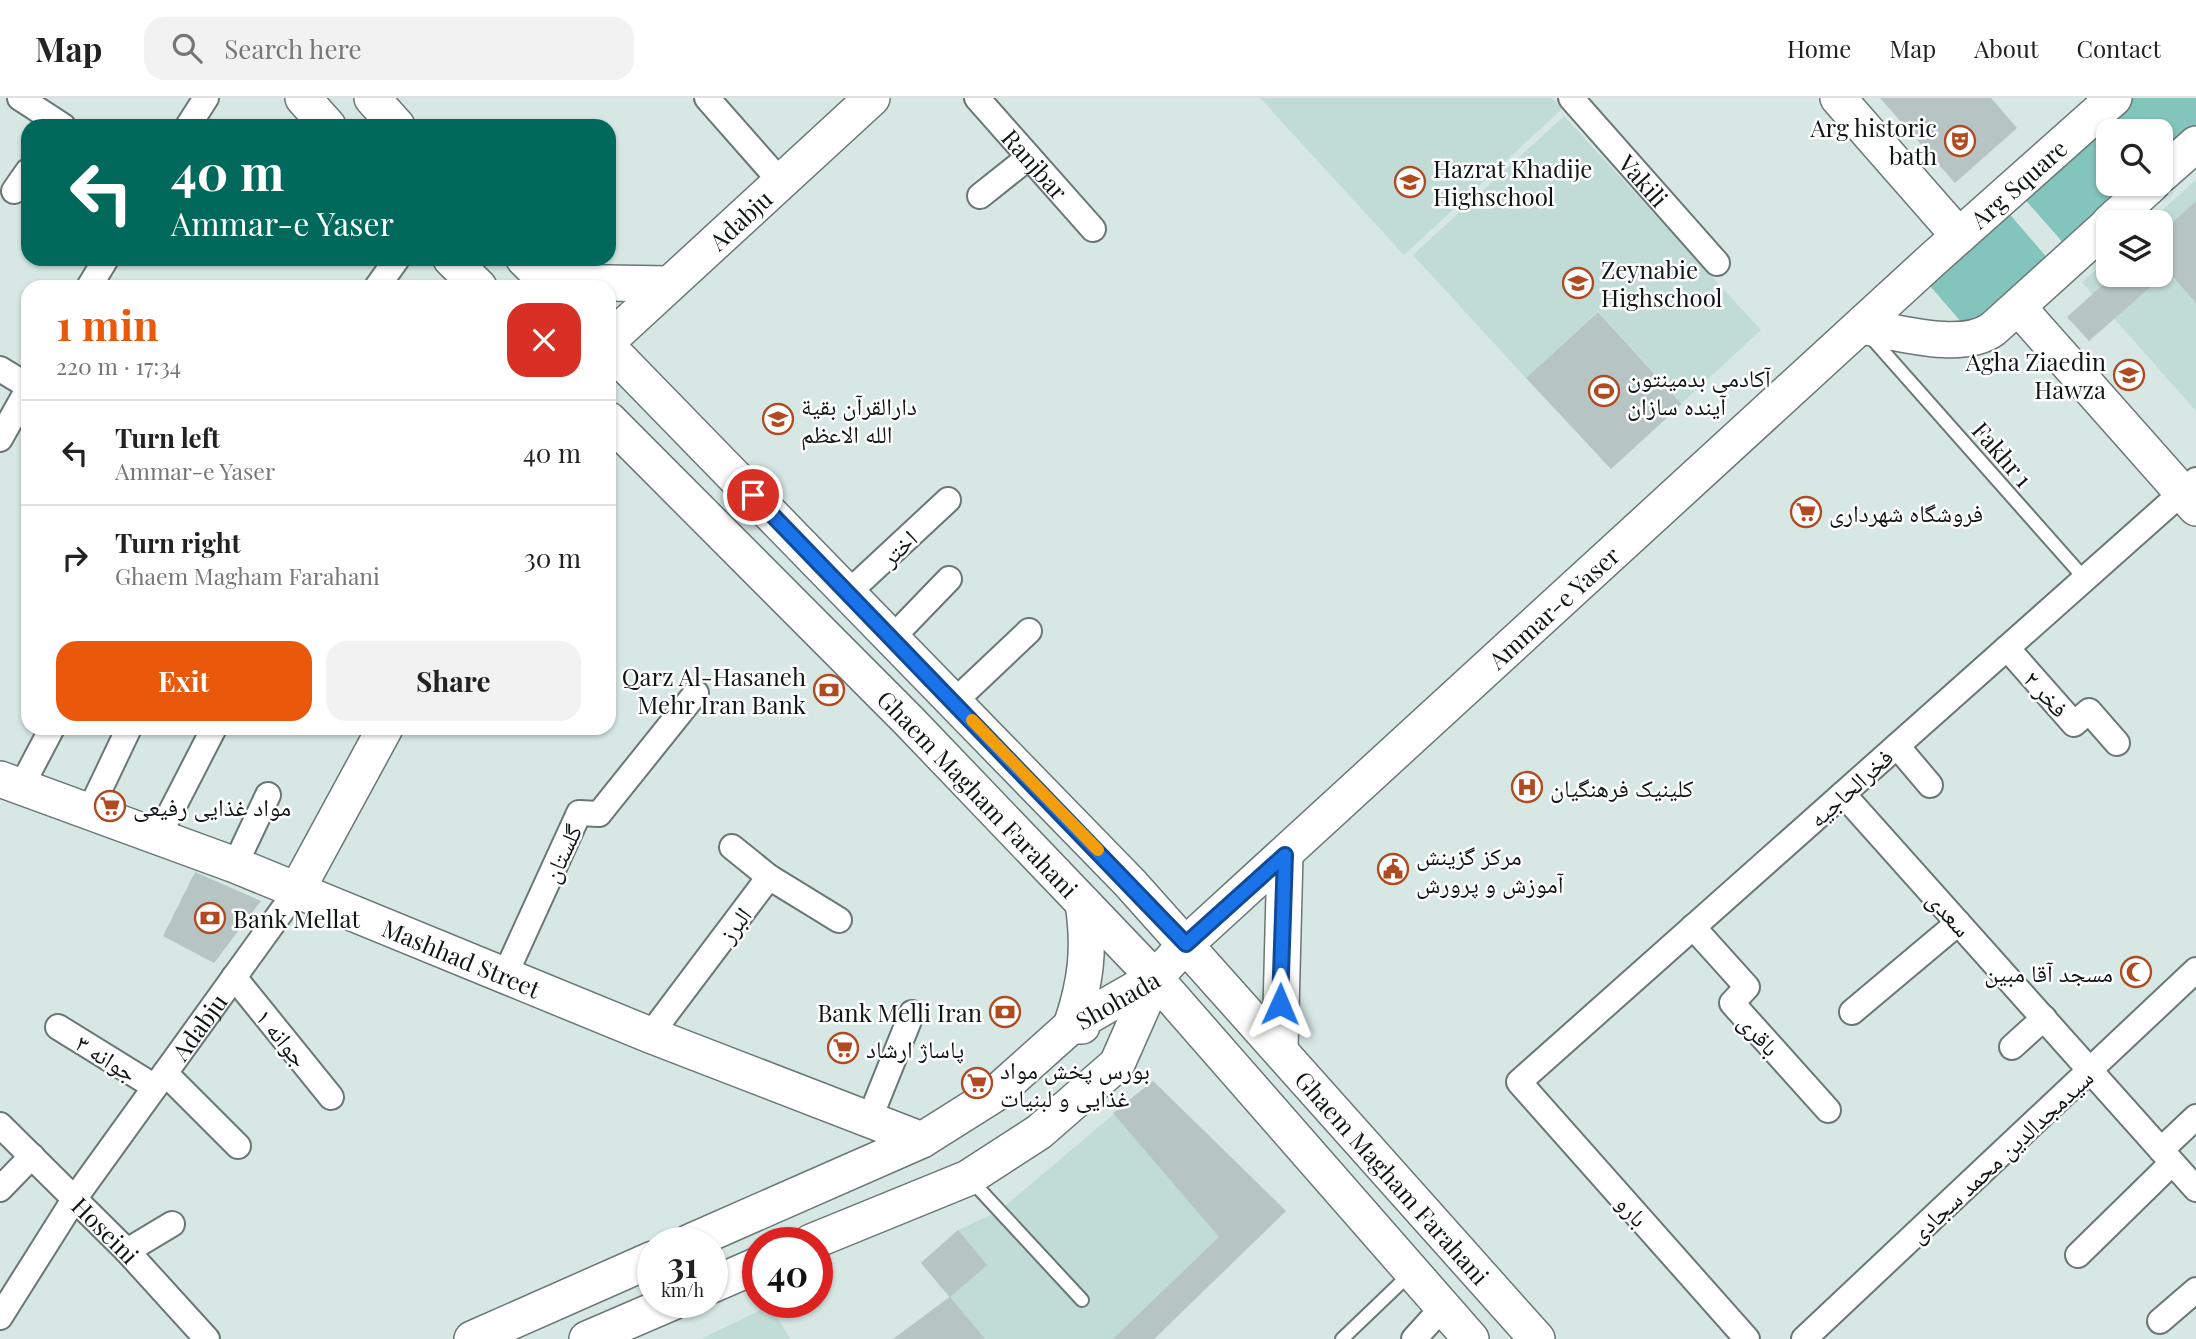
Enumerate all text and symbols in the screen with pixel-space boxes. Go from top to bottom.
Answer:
search box [144,17,634,80]
text: Map [35,26,102,70]
icon: search [168,29,206,67]
text: Search here [224,31,362,66]
text: Home [1787,32,1851,64]
text: Map [1889,32,1936,64]
text: About [1974,32,2038,64]
text: Contact [2076,32,2161,64]
place label: Arg historic bath [1809,111,1937,171]
map controls [2096,119,2173,287]
button: search [2096,119,2173,196]
street label: Ranjbar [995,122,1076,206]
theatre icon: Arg historic bath [1943,124,1977,158]
street label: Arg Square [1962,132,2073,236]
text: 40 m [171,138,284,203]
icon: left [56,147,147,238]
street label: Vakili [1611,147,1676,213]
place label: Hazrat Khadije Highschool [1433,152,1592,212]
school or university icon: Hazrat Khadije Highschool [1393,165,1427,199]
street label: Adabju [701,182,778,257]
text: Ammar-e Yaser [171,201,394,244]
button: layers [2096,210,2173,287]
place label: Zeynabie Highschool [1601,253,1723,313]
school or university icon: Zeynabie Highschool [1561,266,1595,300]
text: 1 min [56,296,159,352]
button: close [507,303,581,377]
place label: Agha Ziaedin Hawza [1965,345,2106,405]
text: 220 m · 17:34 [56,350,181,381]
school or university icon: Agha Ziaedin Hawza [2112,358,2146,392]
place label: آکادمی بدمینتون آینده سازان [1627,361,1771,421]
sports icon: آکادمی بدمینتون آینده سازان [1587,374,1621,408]
place label: دارالقرآن بقیة الله الاعظم [801,389,917,451]
school or university icon: دارالقرآن بقیة الله الاعظم [761,402,795,436]
street label: Fakhr 1 [1966,414,2040,494]
text: Turn left [115,420,220,455]
icon: left [56,434,94,472]
text: 40 m [523,435,581,470]
text: Ammar-e Yaser [115,455,275,486]
pin [723,465,783,525]
icon: arrive [734,476,772,514]
supermarket icon: فروشگاه شهرداری [1789,495,1823,529]
place label: فروشگاه شهرداری [1829,496,1983,528]
street label: اختر [872,522,923,573]
text: Turn right [115,525,241,560]
icon: right [56,539,94,577]
street label: Ammar-e Yaser [1480,539,1626,676]
text: 30 m [524,540,581,575]
text: Ghaem Magham Farahani [115,560,380,591]
button: Exit [56,641,312,721]
button: Share [326,641,581,721]
place label: Qarz Al-Hasaneh Mehr Iran Bank [622,660,807,720]
street label: فخر ۲ [2018,663,2076,723]
bank icon: Qarz Al-Hasaneh Mehr Iran Bank [812,673,846,707]
street label: Ghaem Magham Farahani [871,683,1085,904]
street label: فخرالحاجیه [1801,741,1899,833]
hospital icon: کلینیک فرهنگیان [1510,770,1544,804]
place label: کلینیک فرهنگیان [1550,771,1694,803]
supermarket icon: مواد غذایی رفیعی [93,789,127,823]
place label: مواد غذایی رفیعی [133,790,291,822]
street label: گلستان [534,819,588,887]
place label: مرکز گزینش آموزش و پرورش [1416,839,1564,899]
public building icon: مرکز گزینش آموزش و پرورش [1376,852,1410,886]
street label: سعدی [1921,883,1979,943]
street label: البرز [710,900,758,949]
bank icon: Bank Mellat [193,901,227,935]
place label: Bank Mellat [233,902,360,934]
street label: Mashhad Street [378,911,546,1005]
mosque icon: مسجد آقا مبین [2119,955,2153,989]
place label: مسجد آقا مبین [1984,956,2113,988]
street label: Shohada [1069,963,1165,1036]
position arrow [1243,967,1317,1041]
street label: Adabju [163,987,233,1067]
bank icon: Bank Melli Iran [988,995,1022,1029]
place label: Bank Melli Iran [817,996,982,1028]
street label: جوانه ۱ [250,1001,316,1073]
street label: باقری [1732,1006,1788,1062]
street label: جوانه ۳ [70,1026,144,1088]
supermarket icon: پاساژ ارشاد [826,1031,860,1065]
place label: پاساژ ارشاد [866,1032,964,1064]
place label: بورس پخش مواد غذایی و لبنیات [1000,1053,1150,1113]
street label: سیدمجدالدین محمد سجادی [1901,1061,2099,1249]
street label: Ghaem Magham Farahani [1289,1063,1497,1291]
supermarket icon: بورس پخش مواد غذایی و لبنیات [960,1066,994,1100]
street label: بارو [1610,1187,1656,1233]
street label: Hoseini [65,1190,146,1270]
speed limit sign: 40 [742,1227,833,1318]
text: 31 [667,1240,698,1287]
text: km/h [661,1278,704,1302]

